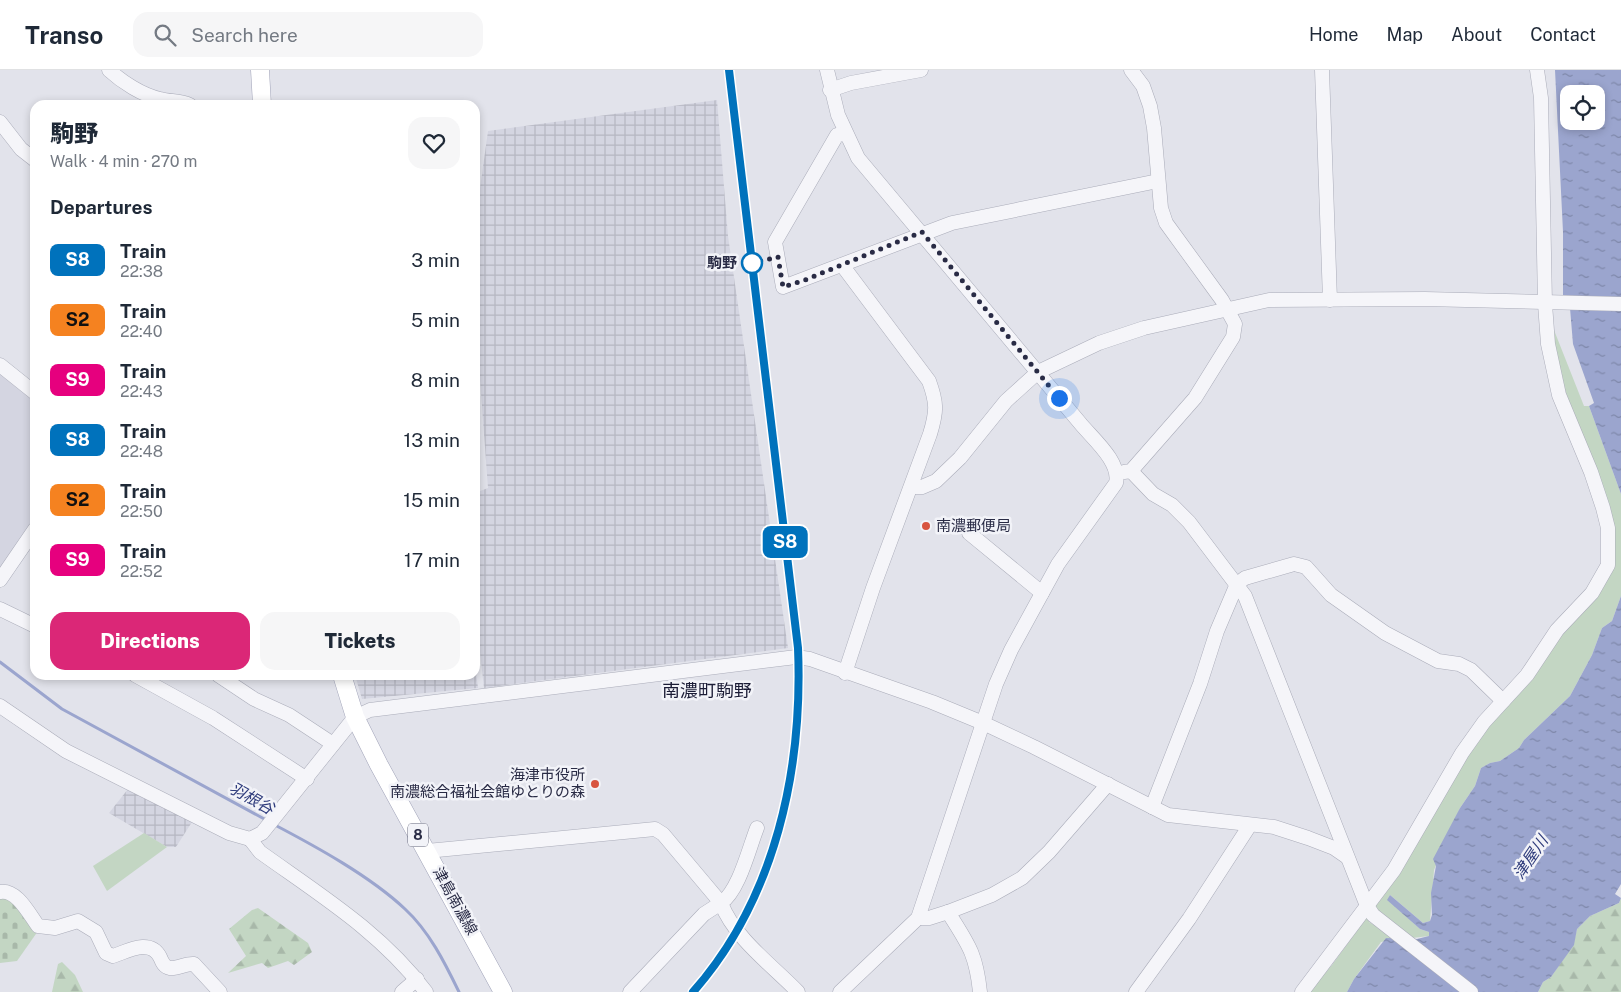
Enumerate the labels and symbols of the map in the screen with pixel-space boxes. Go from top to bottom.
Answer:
marker: 駒野 [741,252,763,274]
place label: 駒野 [707,254,737,271]
your location [1047,386,1072,411]
place label: 南濃郵便局 [936,517,1011,534]
marker: 南濃郵便局 [920,520,932,532]
line badge: S8 [762,526,808,558]
district label: 南濃町駒野 [662,680,752,701]
place label: 海津市役所 南濃総合福祉会館ゆとりの森 [390,766,585,800]
water label: 羽根谷 [226,778,279,819]
marker: 海津市役所 南濃総合福祉会館ゆとりの森 [589,778,601,790]
road number: 8 [408,824,428,846]
water label: 津屋川 [1509,830,1553,882]
street label: 津島南濃線 [430,864,481,938]

